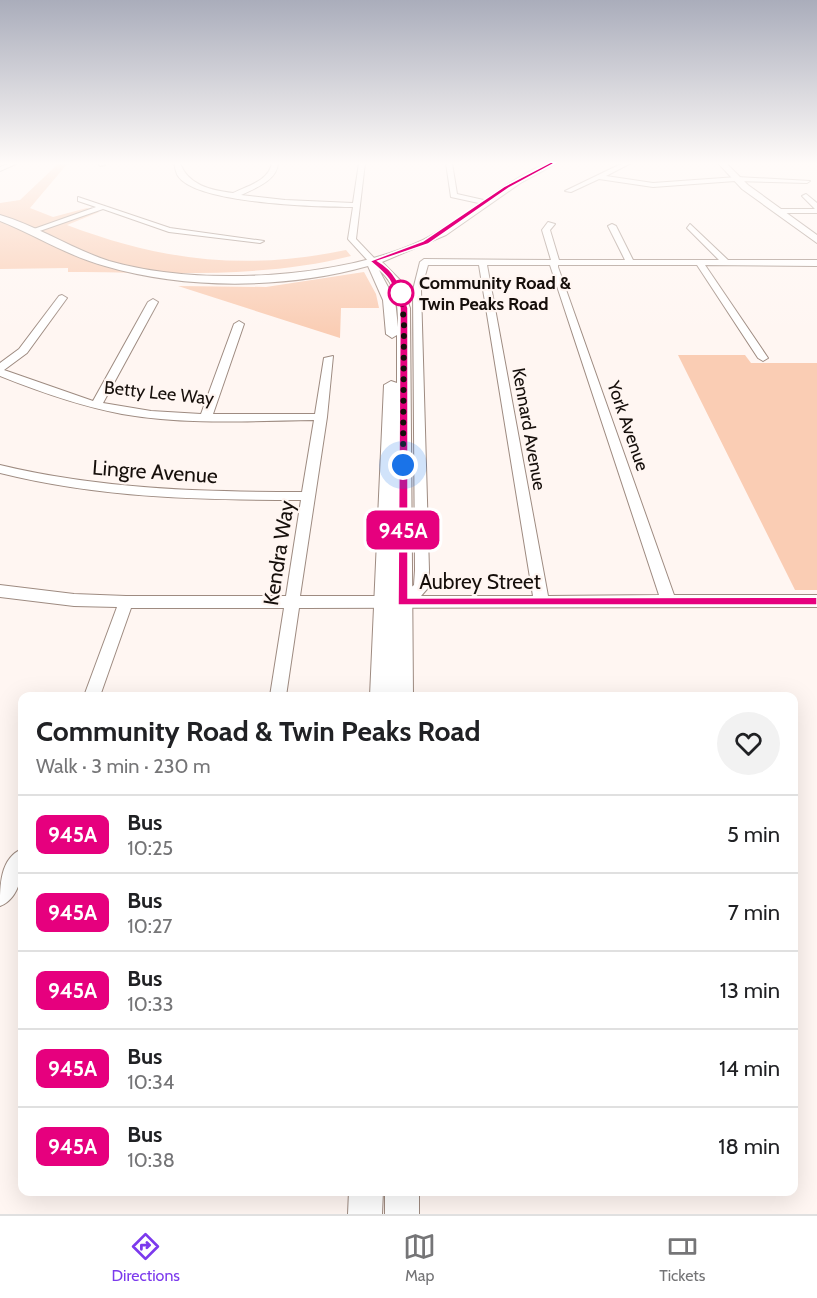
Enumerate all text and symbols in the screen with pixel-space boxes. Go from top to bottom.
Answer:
place label: Community Road & Twin Peaks Road [419,272,572,315]
marker: Community Road & Twin Peaks Road [388,280,414,306]
street label: Kennard Avenue [507,366,551,492]
street label: Betty Lee Way [103,376,215,410]
street label: York Avenue [602,377,654,474]
your location [388,450,418,480]
street label: Lingre Avenue [92,455,219,488]
street label: Kendra Way [258,498,299,607]
line badge: 945A [361,510,445,550]
text: 945A [378,518,428,543]
street label: Aubrey Street [419,569,541,594]
button: heart [717,712,780,775]
text: Community Road & Twin Peaks Road [36,714,480,748]
text: Walk · 3 min · 230 m [36,754,211,778]
text: Bus [127,809,162,836]
text: 5 min [727,821,780,848]
text: 945A [48,822,97,847]
text: 10:25 [127,836,173,860]
text: Bus [127,887,162,914]
text: 7 min [728,899,780,926]
text: 945A [48,900,97,925]
text: 10:27 [127,914,172,938]
text: Bus [127,965,162,992]
text: 13 min [720,977,780,1004]
text: 945A [48,978,97,1003]
text: 10:33 [127,992,174,1016]
text: Bus [127,1043,162,1070]
text: 14 min [719,1055,780,1082]
text: 945A [48,1056,97,1081]
text: 10:34 [127,1070,174,1094]
text: Bus [127,1121,162,1148]
text: 18 min [718,1133,780,1160]
text: 945A [48,1134,97,1159]
text: 10:38 [127,1148,175,1172]
tab: Directions [112,1230,180,1285]
tab: Map [403,1230,436,1285]
tab: Tickets [659,1230,705,1285]

